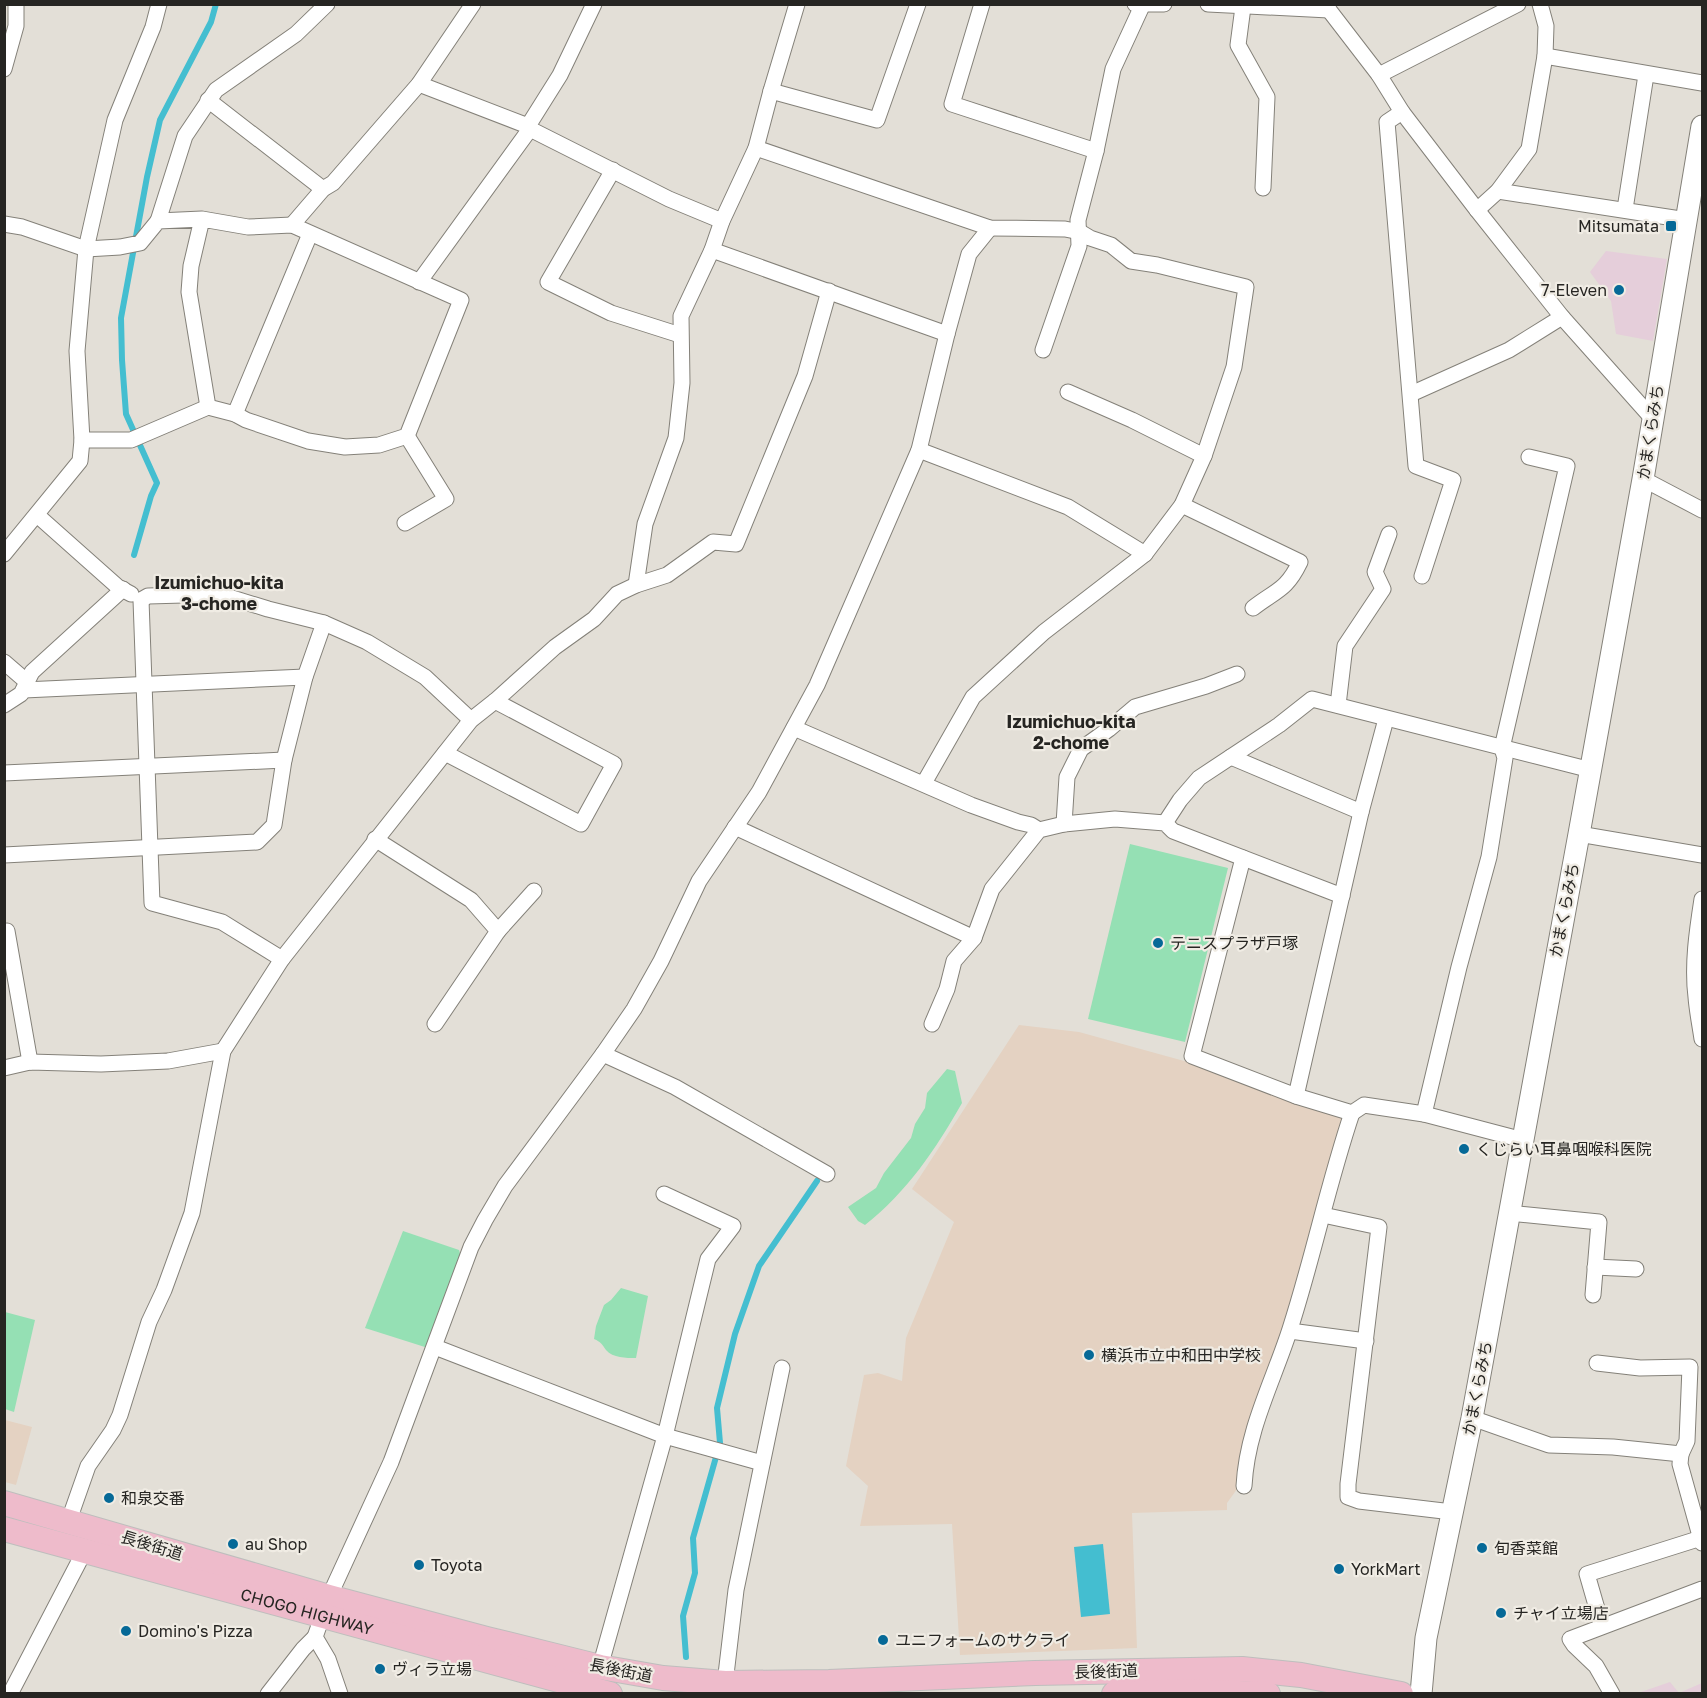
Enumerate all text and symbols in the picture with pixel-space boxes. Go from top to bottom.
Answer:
place label: Mitsumata [1578,216,1659,236]
marker: Mitsumata [1664,219,1678,233]
place label: 7-Eleven [1541,280,1607,300]
marker: 7-Eleven [1612,283,1626,297]
street label: かまくらみち [1633,383,1667,481]
district label: Izumichuo-kita 3-chome [154,571,284,614]
district label: Izumichuo-kita 2-chome [1006,710,1136,753]
street label: かまくらみち [1545,861,1583,959]
place label: テニスプラザ戸塚 [1170,933,1298,953]
marker: テニスプラザ戸塚 [1151,936,1165,950]
place label: くじらい耳鼻咽喉科医院 [1476,1139,1652,1159]
marker: くじらい耳鼻咽喉科医院 [1457,1142,1471,1156]
street label: かまくらみち [1458,1339,1496,1437]
place label: 横浜市立中和田中学校 [1101,1345,1261,1365]
marker: 横浜市立中和田中学校 [1082,1348,1096,1362]
place label: 和泉交番 [121,1488,185,1508]
marker: 和泉交番 [102,1491,116,1505]
street label: 長後街道 [118,1526,186,1564]
place label: au Shop [245,1534,307,1554]
marker: au Shop [226,1537,240,1551]
place label: 旬香菜館 [1494,1538,1558,1558]
marker: 旬香菜館 [1475,1541,1489,1555]
place label: Toyota [431,1555,482,1575]
marker: Toyota [412,1558,426,1572]
place label: YorkMart [1351,1559,1421,1579]
marker: YorkMart [1332,1562,1346,1576]
street label: CHOGO HIGHWAY [238,1584,376,1639]
place label: チャイ立場店 [1513,1603,1609,1623]
marker: チャイ立場店 [1494,1606,1508,1620]
place label: Domino's Pizza [138,1621,253,1641]
marker: Domino's Pizza [119,1624,133,1638]
place label: ユニフォームのサクライ [895,1630,1071,1650]
marker: ユニフォームのサクライ [876,1633,890,1647]
street label: 長後街道 [588,1654,654,1686]
place label: ヴィラ立場 [392,1659,472,1679]
street label: 長後街道 [1074,1660,1138,1682]
marker: ヴィラ立場 [373,1662,387,1676]

